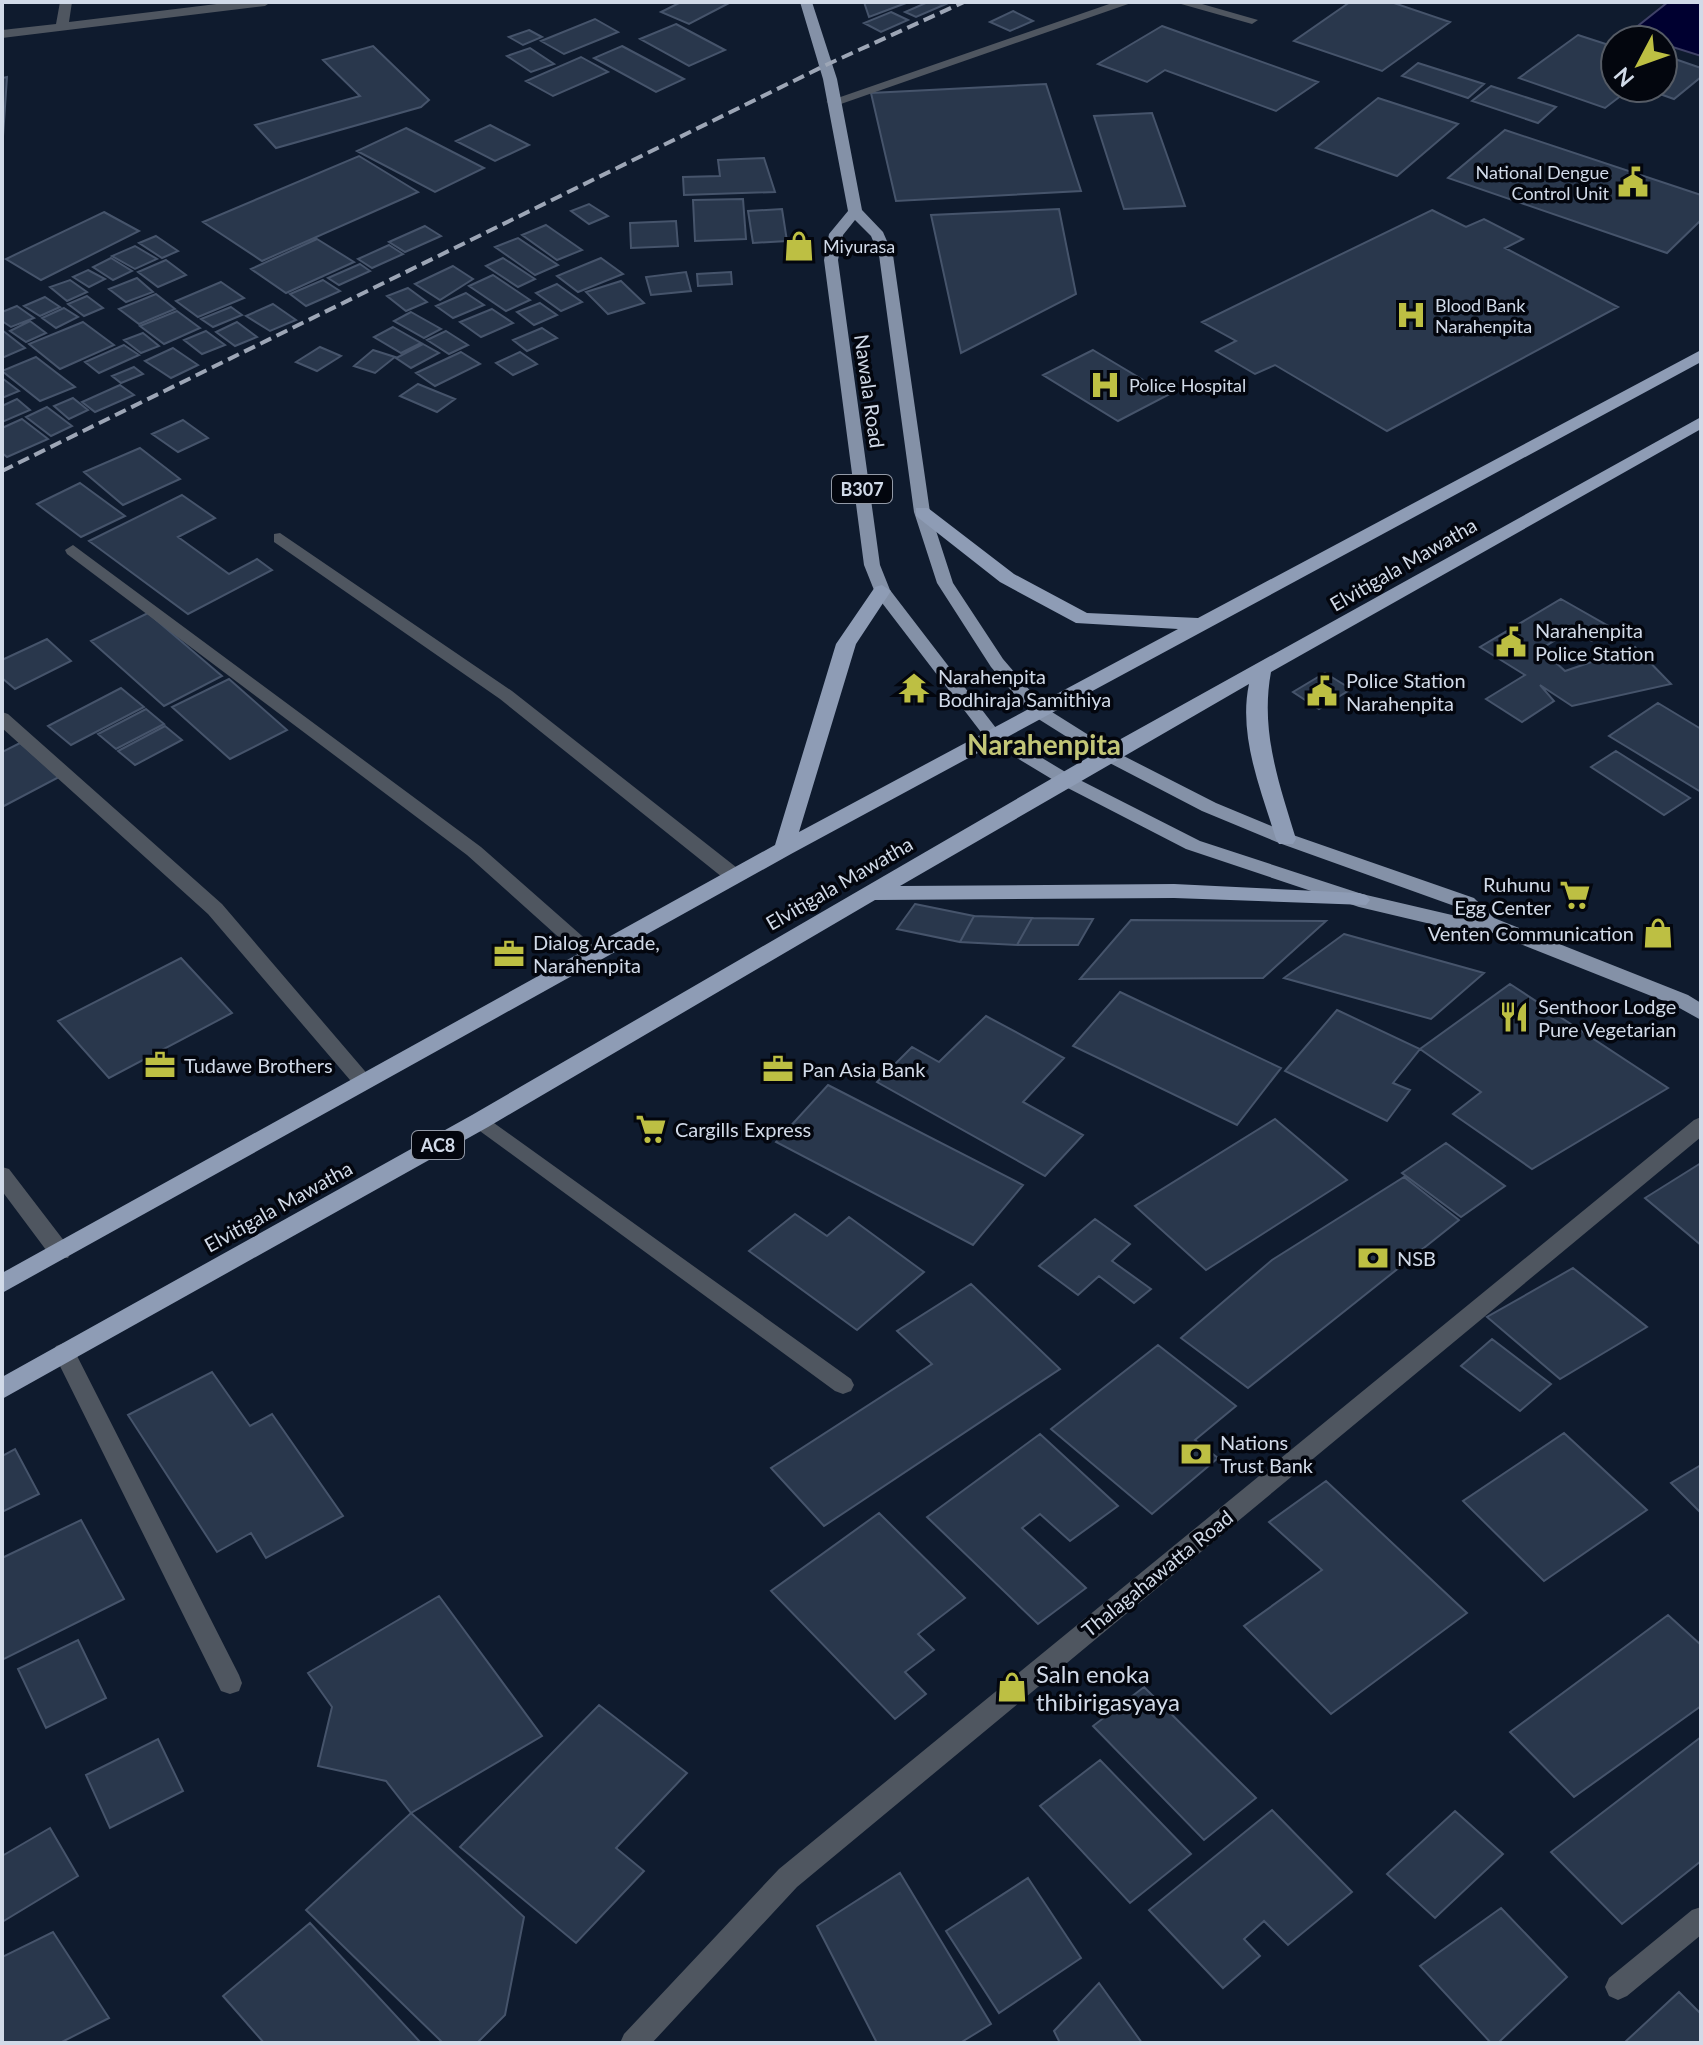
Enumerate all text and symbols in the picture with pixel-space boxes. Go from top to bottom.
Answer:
north arrow [1599,24,1679,104]
text: N [1608,62,1639,93]
place label: National Dengue Control Unit [1476,161,1610,204]
public building icon: National Dengue Control Unit [1616,165,1650,199]
shop icon: Miyurasa [782,229,816,263]
place label: Miyurasa [823,235,895,257]
place label: Blood Bank Narahenpita [1435,294,1532,337]
hospital icon: Blood Bank Narahenpita [1394,298,1428,332]
street label: Nawala Road [850,333,890,449]
hospital icon: Police Hospital [1088,368,1122,402]
place label: Police Hospital [1129,374,1246,396]
road number: B307 [832,475,892,503]
street label: Elvitigala Mawatha [1325,512,1481,616]
place label: Narahenpita Police Station [1535,618,1655,665]
public building icon: Narahenpita Police Station [1494,625,1528,659]
place label: Narahenpita Bodhiraja Samithiya [938,664,1111,711]
place label: Police Station Narahenpita [1346,668,1466,715]
temple icon: Narahenpita Bodhiraja Samithiya [897,671,931,705]
public building icon: Police Station Narahenpita [1305,674,1339,708]
district label: Narahenpita [967,727,1121,761]
street label: Elvitigala Mawatha [761,831,917,935]
place label: Ruhunu Egg Center [1454,872,1552,919]
supermarket icon: Ruhunu Egg Center [1558,878,1592,912]
shop icon: Venten Communication [1641,916,1675,950]
place label: Venten Communication [1428,921,1634,945]
place label: Dialog Arcade, Narahenpita [533,930,660,977]
office icon: Dialog Arcade, Narahenpita [492,937,526,971]
place label: Senthoor Lodge Pure Vegetarian [1538,994,1677,1041]
restaurant icon: Senthoor Lodge Pure Vegetarian [1497,1000,1531,1034]
office icon: Tudawe Brothers [143,1048,177,1082]
office icon: Pan Asia Bank [761,1052,795,1086]
place label: Tudawe Brothers [184,1053,333,1077]
place label: Pan Asia Bank [802,1057,926,1081]
supermarket icon: Cargills Express [634,1112,668,1146]
place label: Cargills Express [675,1117,811,1141]
road number: AC8 [412,1131,464,1159]
street label: Elvitigala Mawatha [200,1155,356,1257]
bank icon: NSB [1356,1241,1390,1275]
place label: NSB [1397,1246,1436,1270]
place label: Nations Trust Bank [1220,1430,1314,1477]
bank icon: Nations Trust Bank [1179,1437,1213,1471]
street label: Thalagahawatta Road [1077,1505,1237,1641]
place label: Saln enoka thibirigasyaya [1036,1659,1180,1716]
shop icon: Saln enoka thibirigasyaya [995,1670,1029,1704]

